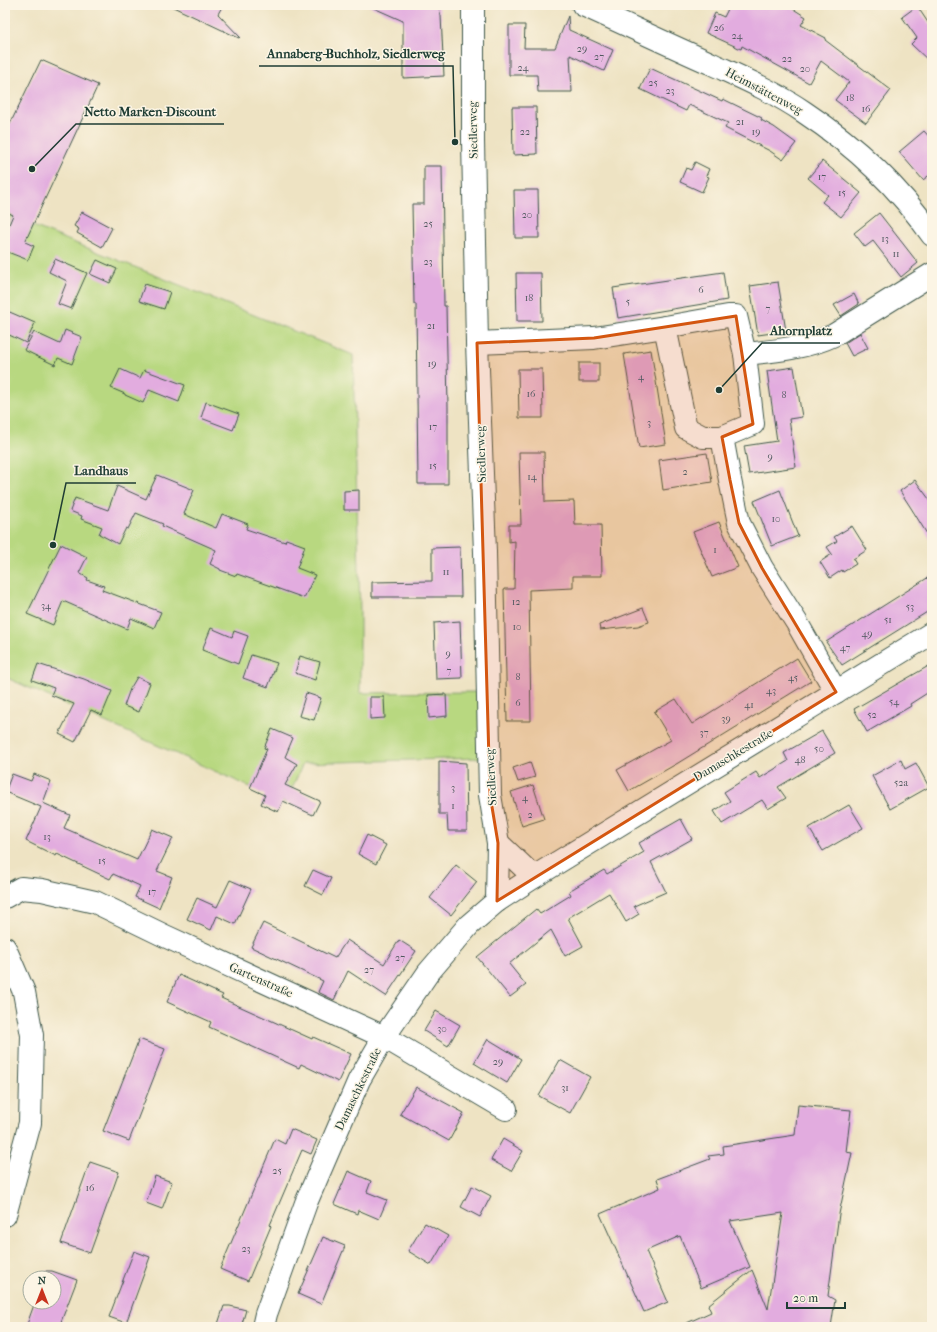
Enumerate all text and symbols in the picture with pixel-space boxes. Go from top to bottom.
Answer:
house number: 26 [714,22,725,34]
house number: 24 [731,30,744,42]
callout: Annaberg-Buchholz, Siedlerweg [259,41,453,66]
house number: 29 [577,43,587,55]
text: Annaberg-Buchholz, Siedlerweg [266,46,446,62]
house number: 27 [594,51,604,63]
house number: 22 [782,53,792,65]
house number: 24 [517,62,530,74]
house number: 20 [800,63,810,75]
street label: Heimstättenweg [723,65,805,117]
house number: 25 [648,77,658,89]
house number: 23 [665,85,675,97]
house number: 18 [846,92,854,104]
callout: Netto Marken-Discount [76,99,224,124]
street label: Siedlerweg [465,101,481,159]
house number: 16 [862,103,871,115]
text: Netto Marken-Discount [84,104,216,119]
house number: 21 [736,116,744,128]
house number: 22 [520,126,530,138]
house number: 19 [752,126,760,138]
house number: 17 [818,171,826,183]
house number: 15 [838,187,846,199]
house number: 20 [522,209,532,221]
house number: 25 [423,218,433,230]
house number: 13 [881,233,889,245]
house number: 11 [892,248,900,260]
house number: 23 [423,256,433,268]
house number: 6 [698,284,704,296]
house number: 18 [525,292,533,304]
house number: 5 [626,296,630,308]
house number: 7 [766,303,771,315]
callout: Ahornplatz [762,318,840,343]
house number: 21 [427,320,435,332]
text: Ahornplatz [769,323,832,339]
house number: 19 [428,358,436,370]
house number: 4 [638,371,645,383]
house number: 16 [527,388,536,400]
house number: 8 [781,389,787,401]
house number: 3 [647,417,651,429]
house number: 17 [429,421,437,433]
street label: Siedlerweg [473,424,489,483]
house number: 9 [767,451,773,463]
callout: Landhaus [66,458,136,483]
house number: 15 [429,460,437,472]
text: Landhaus [74,463,128,478]
house number: 2 [682,466,688,478]
house number: 14 [527,471,538,483]
house number: 10 [771,513,781,525]
house number: 1 [713,544,717,556]
house number: 11 [442,566,450,578]
house number: 12 [512,596,520,608]
house number: 34 [41,600,52,612]
house number: 53 [906,601,914,613]
house number: 51 [884,614,892,626]
house number: 10 [512,621,522,633]
house number: 49 [861,628,873,640]
house number: 47 [840,642,850,654]
house number: 9 [445,648,451,660]
house number: 7 [447,665,452,677]
house number: 8 [515,671,521,683]
house number: 45 [788,672,798,684]
house number: 43 [766,685,776,697]
house number: 54 [889,696,900,708]
house number: 6 [515,697,521,709]
house number: 41 [744,699,754,711]
house number: 52 [867,709,877,721]
house number: 39 [721,713,731,725]
street label: Damaschkestraße [691,726,775,784]
house number: 37 [700,727,709,739]
house number: 50 [814,743,824,755]
street label: Siedlerweg [482,747,499,806]
house number: 48 [795,754,805,766]
house number: 52a [894,777,908,789]
house number: 3 [451,782,455,794]
house number: 4 [522,792,529,804]
house number: 1 [451,800,455,812]
house number: 2 [527,809,533,821]
house number: 13 [43,831,51,843]
house number: 15 [98,855,106,867]
house number: 17 [148,886,156,898]
house number: 27 [395,952,405,964]
street label: Gartenstraße [227,960,295,1000]
house number: 27 [364,964,374,976]
house number: 30 [437,1023,447,1035]
street label: Damaschkestraße [332,1045,384,1133]
house number: 29 [493,1056,503,1068]
house number: 31 [561,1082,569,1094]
house number: 25 [272,1165,282,1177]
house number: 16 [86,1182,95,1194]
house number: 23 [241,1243,251,1255]
north arrow [22,1270,62,1310]
text: N [38,1274,47,1287]
scale bar [787,1284,845,1310]
text: 20 m [793,1291,818,1305]

